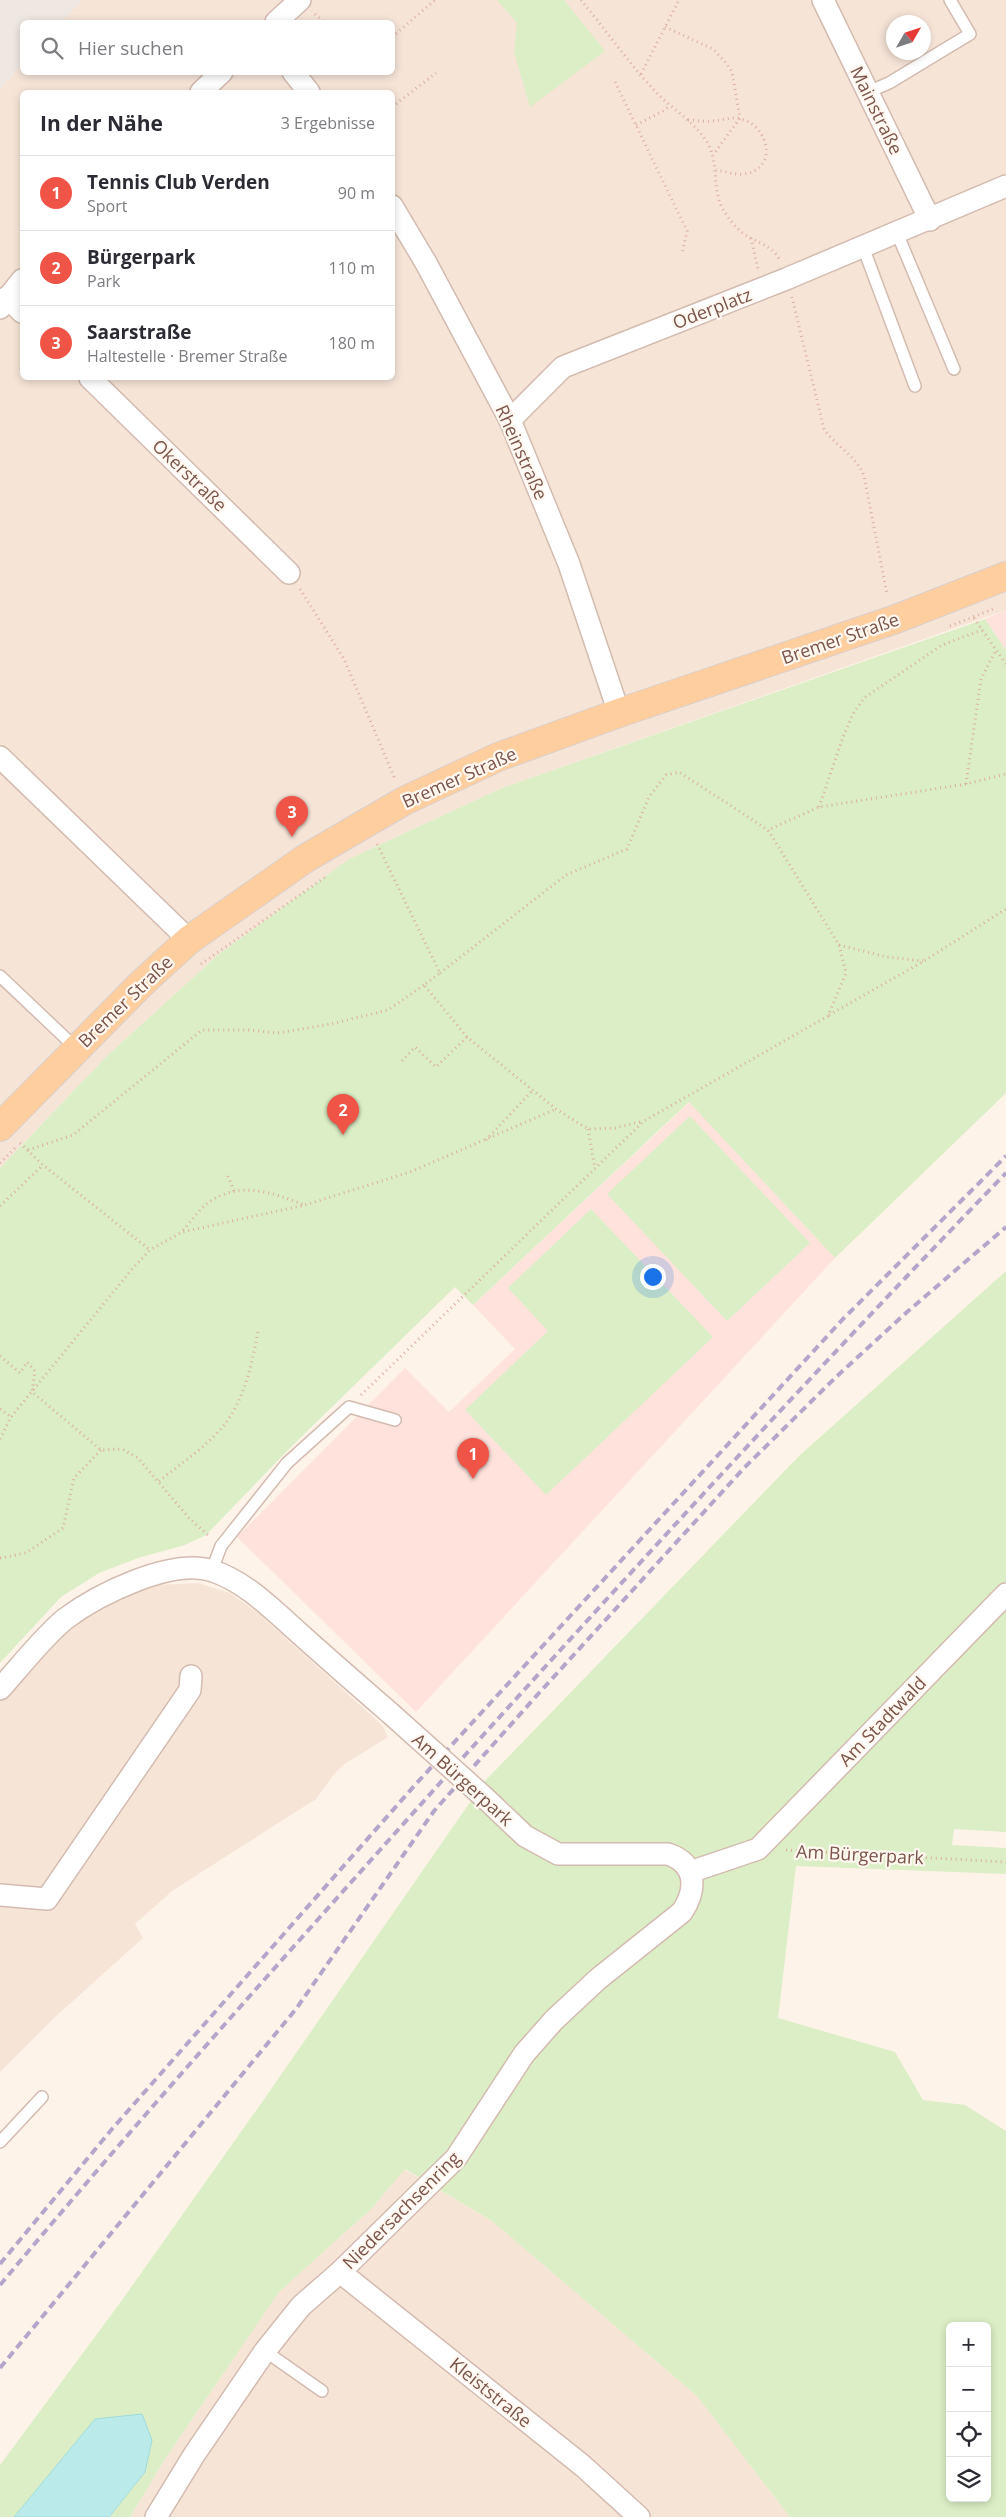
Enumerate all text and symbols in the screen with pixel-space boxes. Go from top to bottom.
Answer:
north arrow [886,15,931,60]
search box [20,20,395,75]
icon: search [38,34,66,62]
text: Hier suchen [78,35,184,61]
street label: Mainstraße [845,62,909,158]
text: In der Nähe [40,109,163,137]
text: 3 Ergebnisse [281,112,375,134]
text: Tennis Club Verden [87,169,270,195]
text: 1 [51,182,61,204]
text: 90 m [338,182,375,204]
text: Sport [87,195,127,217]
text: Bürgerpark [87,244,195,270]
text: 2 [51,257,61,279]
text: 110 m [329,257,375,279]
text: Park [87,270,120,292]
street label: Oderplatz [669,282,755,334]
text: Saarstraße [87,319,192,345]
text: 3 [51,332,61,354]
text: 180 m [329,332,375,354]
text: Haltestelle · Bremer Straße [87,345,288,367]
street label: Rheinstraße [490,401,554,503]
street label: Okerstraße [148,434,232,516]
street label: Bremer Straße [778,607,902,669]
street label: Bremer Straße [398,741,520,813]
pin: 3 [276,796,308,837]
street label: Bremer Straße [72,950,178,1052]
pin: 2 [327,1094,359,1135]
your location [640,1264,666,1290]
pin: 1 [457,1438,489,1479]
street label: Am Stadtwald [833,1671,931,1771]
street label: Am Bürgerpark [407,1727,519,1831]
street label: Am Bürgerpark [796,1839,925,1869]
street label: Niedersachsenring [337,2146,465,2274]
map controls [946,2322,991,2502]
button: + [946,2322,991,2367]
street label: Kleiststraße [445,2352,537,2432]
button: − [946,2367,991,2412]
button: locate [946,2412,991,2457]
button: layers [946,2457,991,2502]

